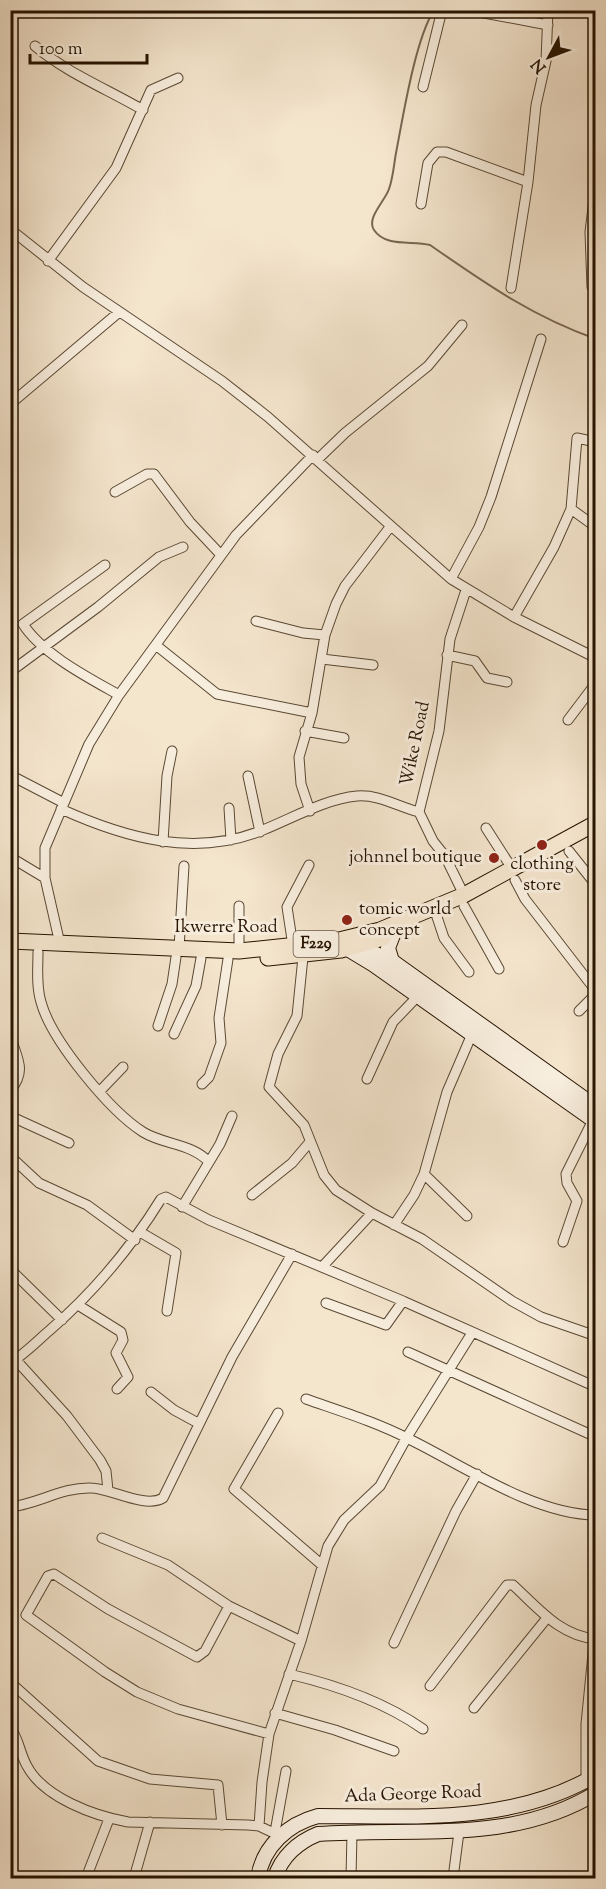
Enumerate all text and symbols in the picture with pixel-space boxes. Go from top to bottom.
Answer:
scale bar [30,27,147,65]
north arrow [519,27,579,87]
text: 100 m [39,37,83,63]
text: N [527,53,552,78]
street label: Wike Road [394,699,438,789]
marker: clothing store [535,838,549,852]
place label: johnnel boutique [348,845,482,871]
marker: johnnel boutique [487,851,501,865]
place label: clothing store [510,852,574,899]
place label: tomic world concept [359,897,451,944]
marker: tomic world concept [340,913,354,927]
street label: Ikwerre Road [174,915,278,941]
road number: F229 [294,931,338,957]
street label: Ada George Road [344,1780,482,1810]

